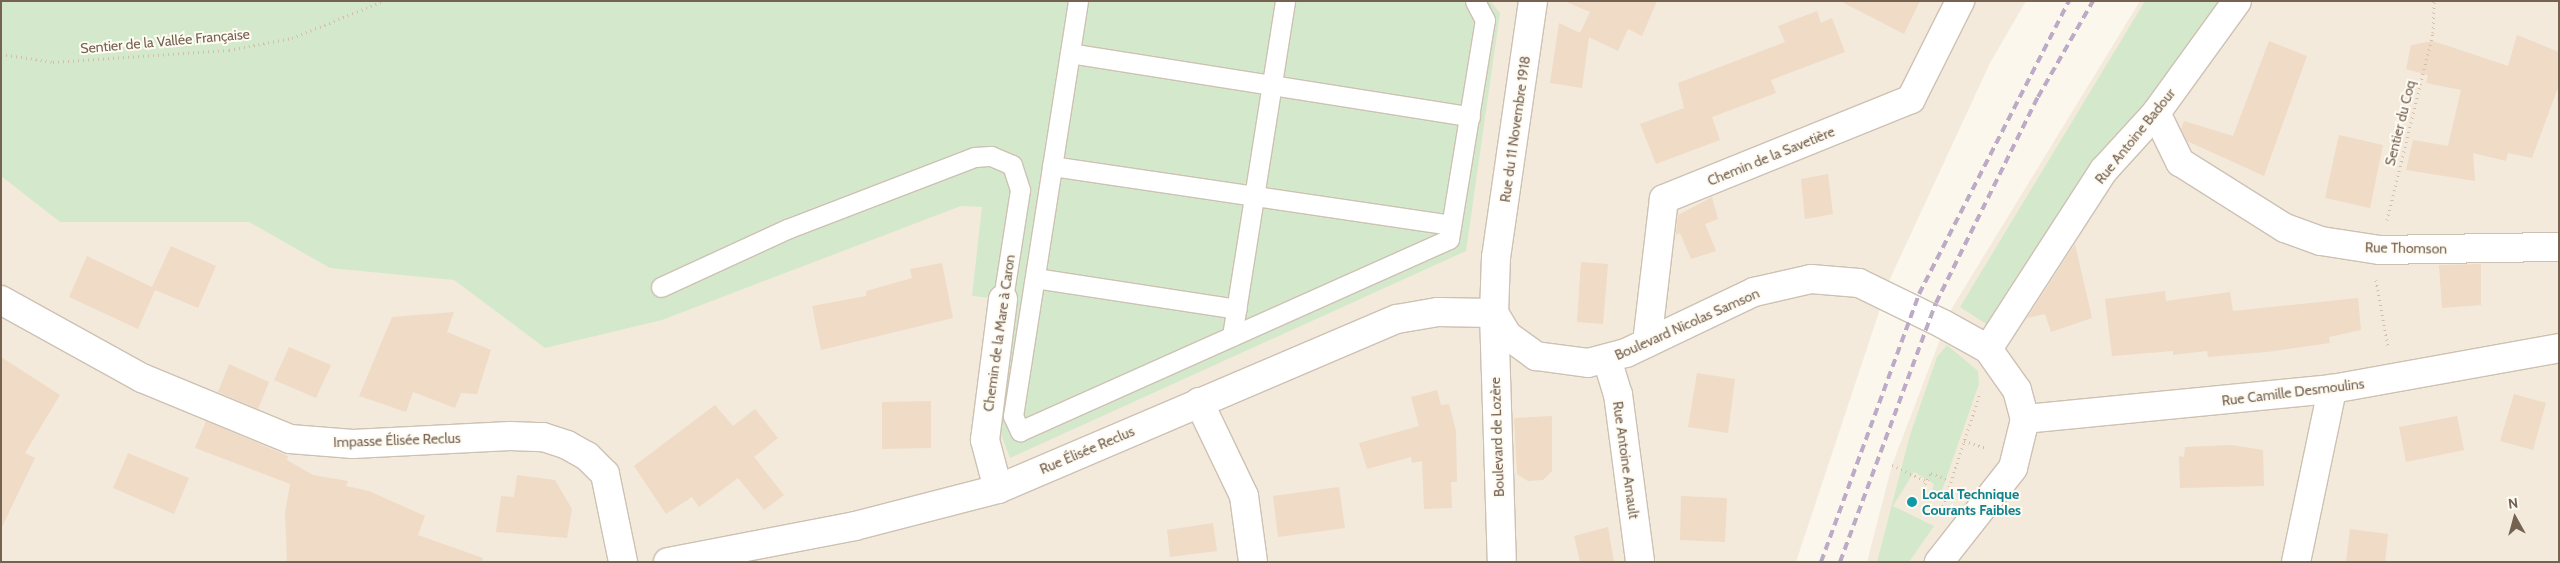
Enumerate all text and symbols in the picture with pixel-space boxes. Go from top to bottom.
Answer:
street label: Sentier de la Vallée Française [80,25,250,57]
street label: Rue du 11 Novembre 1918 [1496,55,1534,203]
street label: Sentier du Coq [2381,78,2419,168]
street label: Rue Antoine Badour [2091,85,2179,187]
street label: Chemin de la Savetière [1705,123,1837,189]
street label: Rue Thomson [2365,239,2447,257]
street label: Chemin de la Mare à Caron [980,253,1018,413]
street label: Boulevard Nicolas Samson [1612,284,1762,364]
street label: Rue Camille Desmoulins [2221,375,2365,409]
street label: Boulevard de Lozère [1487,377,1507,497]
street label: Rue Antoine Arnault [1609,400,1643,520]
street label: Rue Élisée Reclus [1037,422,1137,478]
street label: Impasse Élisée Reclus [333,429,461,451]
place label: Local Technique Courants Faibles [1922,486,2021,518]
north arrow [2490,493,2540,543]
text: N [2507,494,2519,513]
marker: Local Technique Courants Faibles [1906,496,1918,508]

